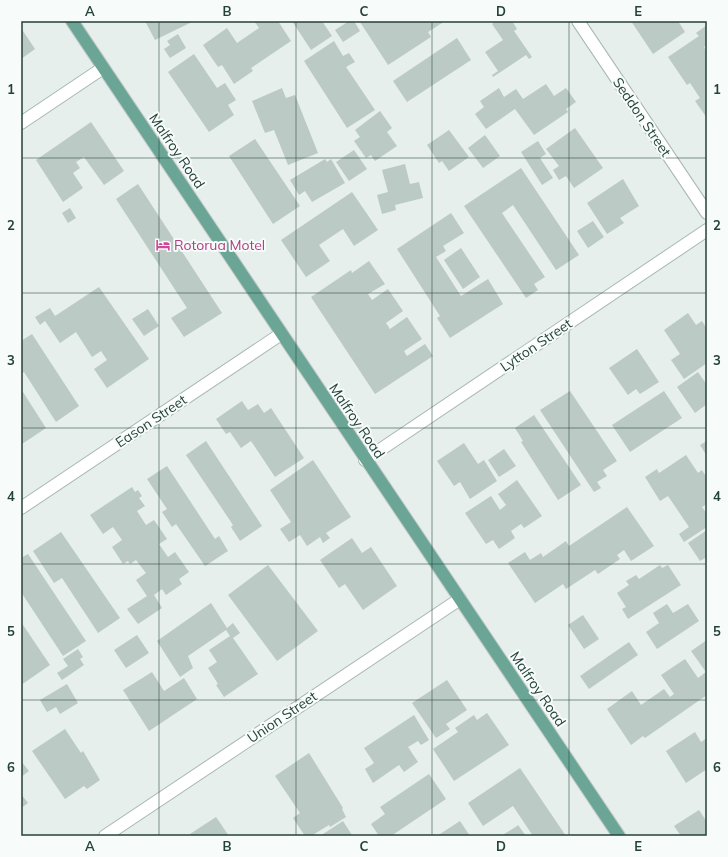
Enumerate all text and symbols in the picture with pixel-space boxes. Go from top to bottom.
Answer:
text: A [85,3,95,19]
text: B [223,3,232,19]
text: C [360,3,369,19]
text: D [496,3,506,19]
text: E [634,3,642,19]
street label: Seddon Street [609,74,675,160]
text: 1 [7,81,15,97]
text: 1 [713,81,721,97]
street label: Malfroy Road [145,110,209,192]
text: 2 [7,217,15,233]
text: 2 [713,217,721,233]
place label: Rotorua Motel [174,236,265,254]
hotel icon: Rotorua Motel [155,237,171,253]
street label: Lytton Street [497,314,575,376]
text: 3 [7,352,15,368]
text: 3 [713,352,721,368]
street label: Malfroy Road [325,380,389,462]
street label: Eason Street [112,391,190,451]
text: 4 [7,488,15,504]
text: 4 [713,488,721,504]
text: 5 [7,623,15,639]
text: 5 [713,623,721,639]
street label: Malfroy Road [506,648,570,730]
street label: Union Street [244,687,320,747]
text: 6 [7,759,15,775]
text: 6 [713,759,721,775]
text: A [85,838,95,854]
text: B [223,838,232,854]
text: C [360,838,369,854]
text: D [496,838,506,854]
text: E [634,838,642,854]

